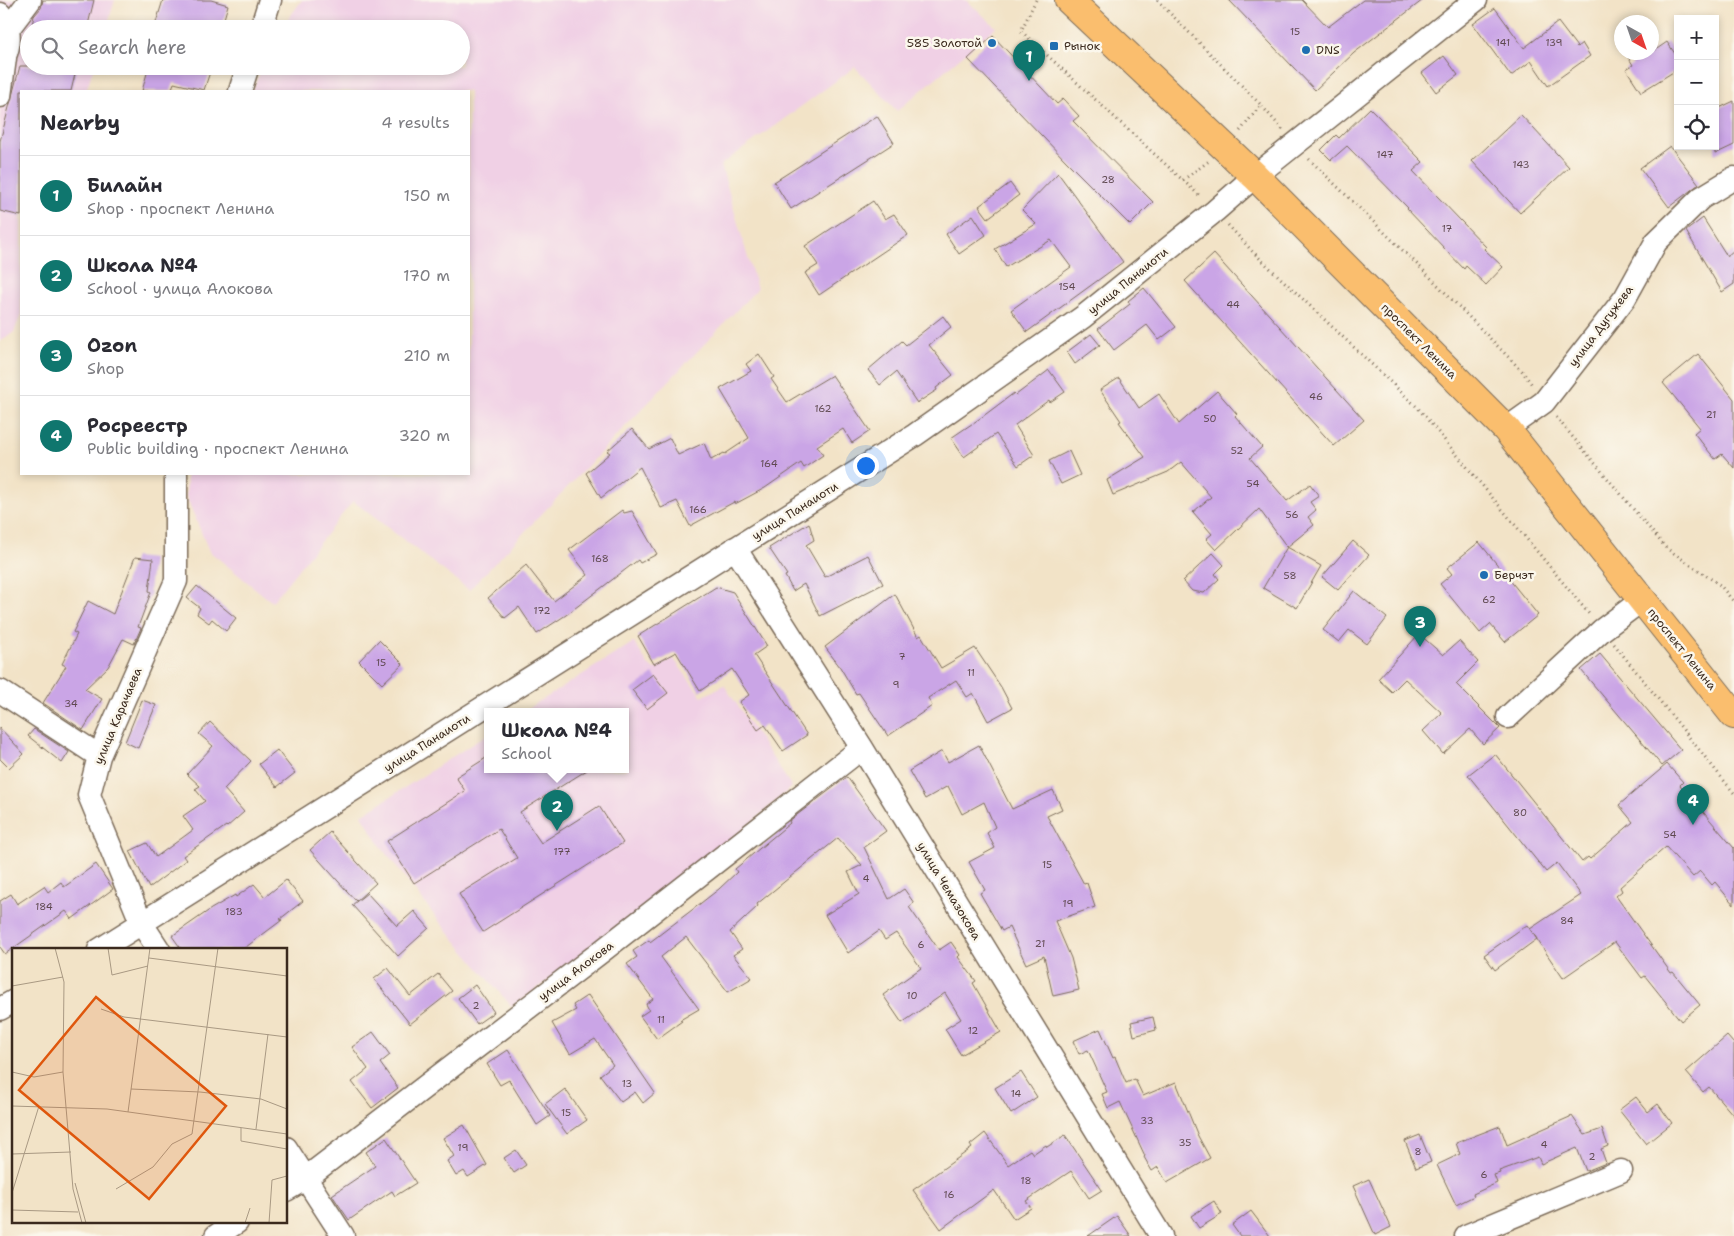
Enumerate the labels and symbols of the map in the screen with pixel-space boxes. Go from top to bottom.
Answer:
north arrow [1614,15,1659,60]
house number: 15 [1290,25,1300,38]
place label: 585 Золотой [907,35,982,51]
house number: 141 [1496,36,1510,49]
house number: 139 [1545,36,1563,49]
marker: 585 Золотой [986,37,998,49]
place label: Рынок [1064,38,1101,54]
pin: 1 [1013,40,1045,81]
marker: Рынок [1048,40,1060,52]
place label: DNS [1316,42,1340,58]
marker: DNS [1300,44,1312,56]
house number: 147 [1376,148,1394,161]
house number: 143 [1512,158,1530,171]
house number: 28 [1101,173,1115,186]
house number: 17 [1442,222,1452,235]
street label: улица Панаиоти [1085,244,1171,318]
house number: 154 [1059,280,1075,293]
street label: улица Дугужева [1565,282,1637,370]
house number: 44 [1226,298,1240,311]
street label: проспект Ленина [1378,300,1461,383]
house number: 46 [1309,390,1323,403]
house number: 162 [814,402,832,415]
house number: 21 [1706,408,1716,421]
house number: 50 [1203,412,1217,425]
house number: 52 [1231,444,1243,457]
your location [853,453,879,479]
house number: 164 [760,457,778,470]
house number: 54 [1247,477,1259,490]
street label: улица Панаиоти [749,478,841,544]
house number: 166 [689,503,707,516]
house number: 56 [1286,508,1298,521]
house number: 168 [591,552,609,565]
place label: Берчэт [1494,567,1535,583]
house number: 58 [1284,569,1296,582]
marker: Берчэт [1478,569,1490,581]
house number: 62 [1482,593,1496,606]
house number: 172 [534,604,550,617]
street label: проспект Ленина [1644,605,1720,694]
pin: 3 [1404,606,1436,647]
house number: 7 [899,650,906,663]
house number: 15 [376,656,386,669]
street label: улица Карачаева [90,665,146,767]
house number: 11 [967,666,975,679]
house number: 9 [893,678,900,691]
house number: 34 [64,697,78,710]
street label: улица Панаиоти [381,710,473,776]
pin: 4 [1677,784,1709,825]
pin: 2 [541,790,573,831]
house number: 80 [1513,806,1527,819]
house number: 54 [1664,828,1676,841]
street label: улица Чемазокова [913,839,985,943]
house number: 177 [553,845,571,858]
house number: 15 [1042,858,1052,871]
house number: 4 [863,872,870,885]
house number: 19 [1063,897,1073,910]
house number: 184 [35,900,53,913]
house number: 183 [225,905,243,918]
house number: 84 [1560,914,1574,927]
street label: улица Алокова [535,937,617,1004]
house number: 21 [1035,937,1045,950]
house number: 6 [918,938,925,951]
inset map [12,948,288,1224]
house number: 10 [907,989,917,1002]
house number: 2 [473,999,480,1012]
house number: 11 [657,1013,665,1026]
house number: 12 [968,1024,978,1037]
house number: 13 [622,1077,632,1090]
house number: 14 [1011,1087,1021,1100]
house number: 15 [561,1106,571,1119]
house number: 33 [1140,1114,1154,1127]
house number: 35 [1179,1136,1191,1149]
house number: 4 [1541,1138,1548,1151]
house number: 19 [458,1141,468,1154]
house number: 8 [1415,1145,1422,1158]
house number: 2 [1589,1150,1596,1163]
house number: 6 [1481,1168,1488,1181]
house number: 18 [1020,1174,1032,1187]
house number: 16 [944,1188,954,1201]

